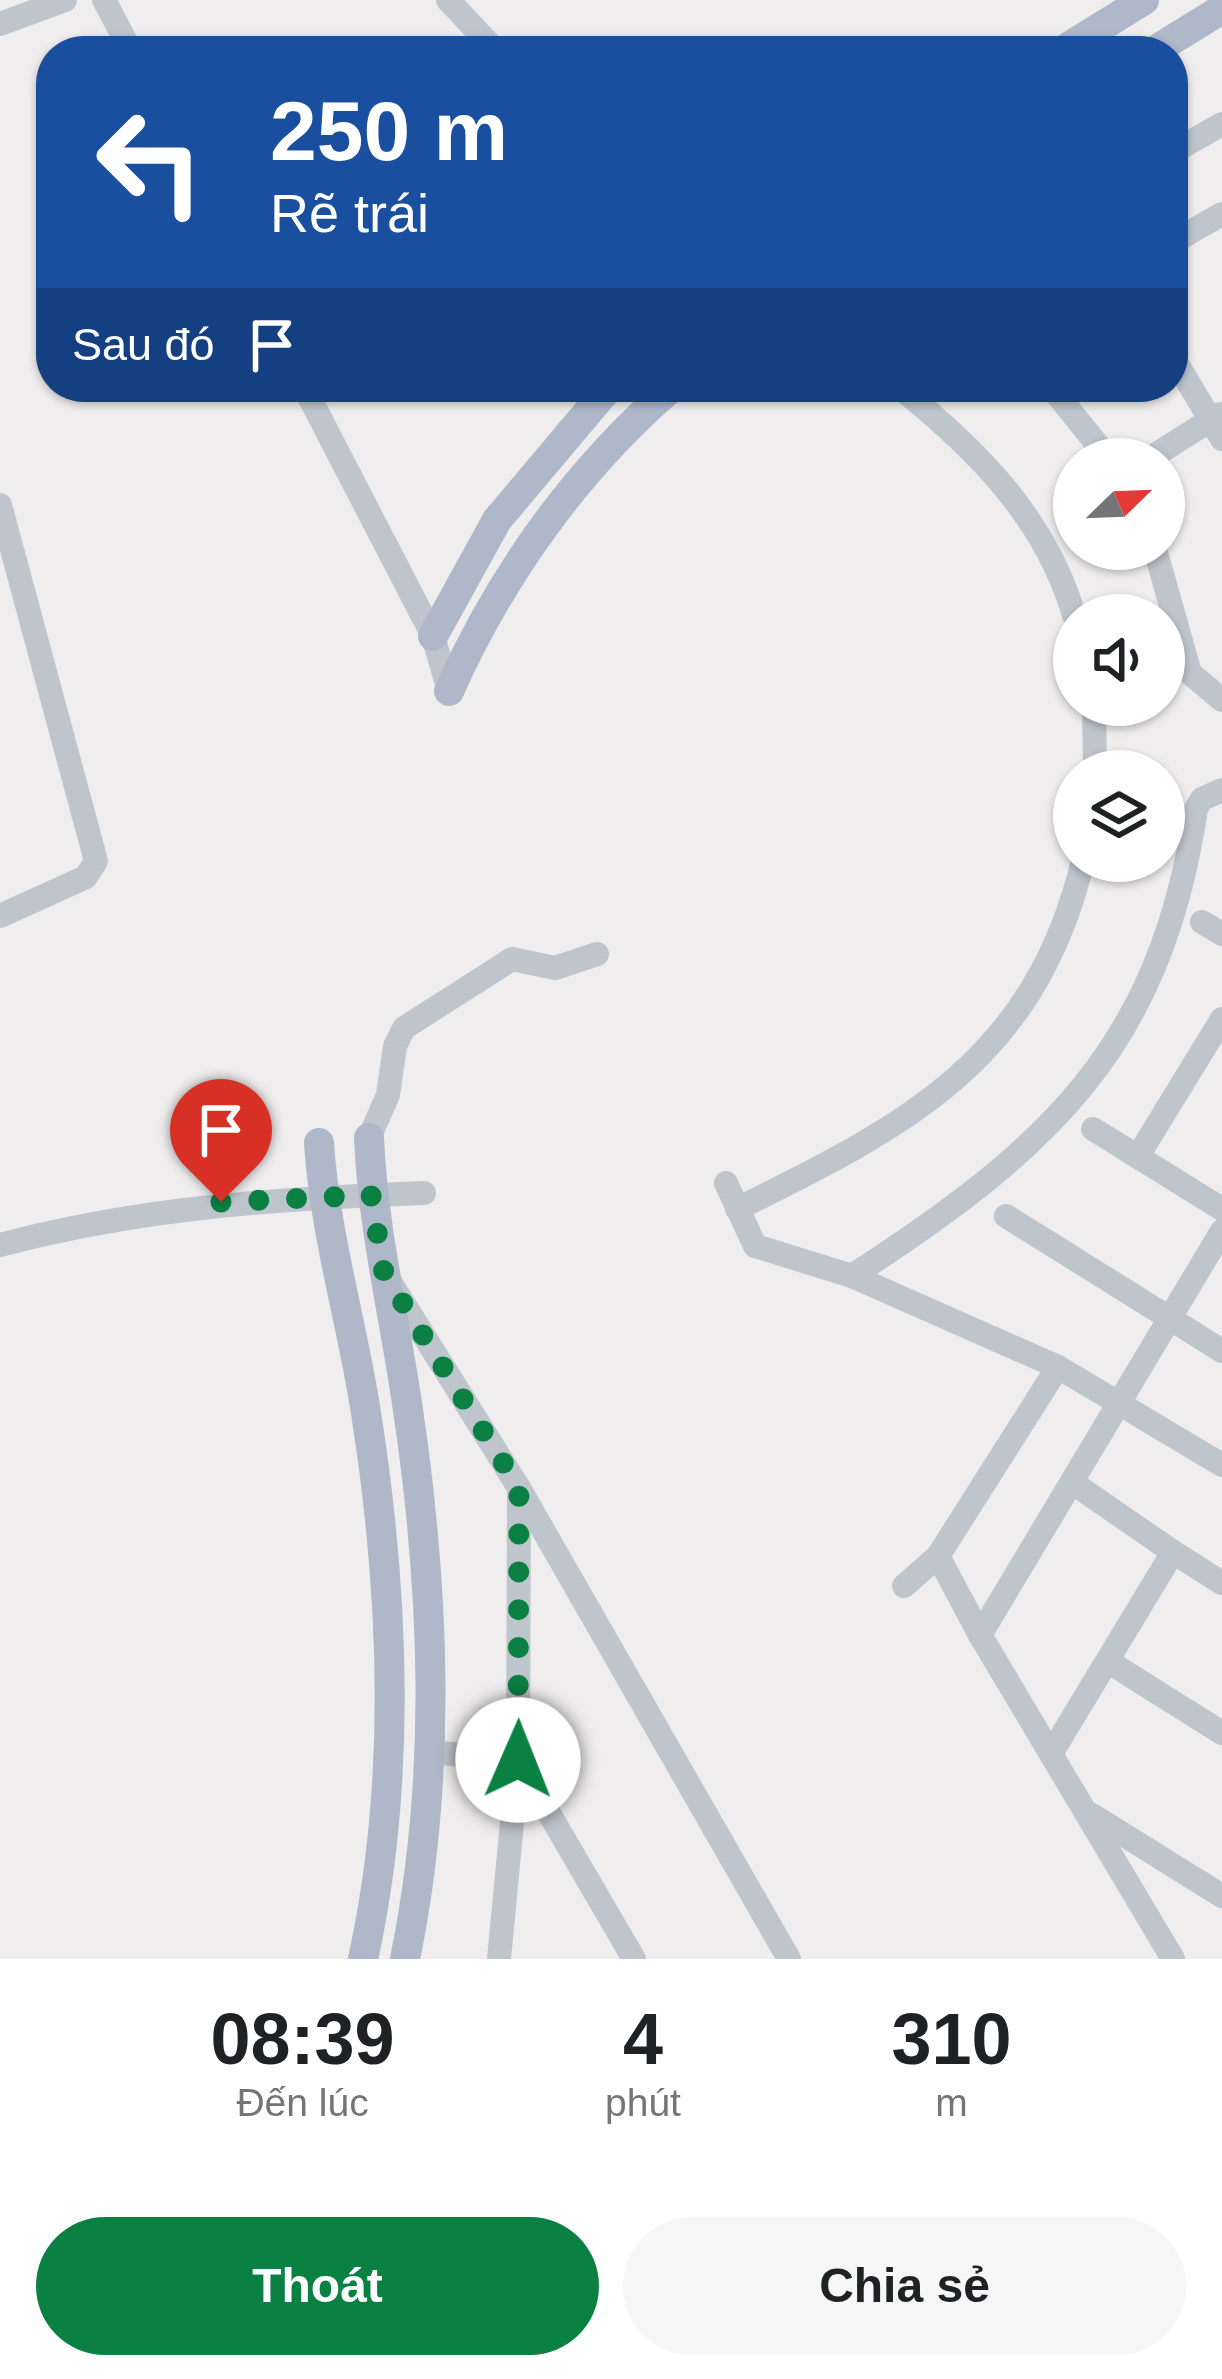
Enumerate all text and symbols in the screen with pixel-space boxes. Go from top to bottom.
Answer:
icon: left [72,84,228,240]
text: 250 m [270,84,508,178]
text: Rẽ trái [270,183,429,243]
icon: arrive [239,312,305,378]
text: Sau đó [72,319,215,370]
north arrow [1053,438,1185,570]
map controls [1053,438,1185,882]
button: sound [1053,594,1185,726]
button: layers [1053,750,1185,882]
pin [170,1079,272,1202]
icon: arrive [188,1097,254,1163]
position arrow [455,1697,581,1823]
text: 08:39 [210,1999,395,2079]
text: 4 [623,1999,663,2079]
text: 310 [891,1999,1012,2079]
text: Đến lúc [236,2081,369,2124]
text: phút [605,2081,681,2124]
text: m [935,2081,968,2124]
button: Thoát [36,2217,599,2355]
button: Chia sẻ [623,2217,1186,2355]

